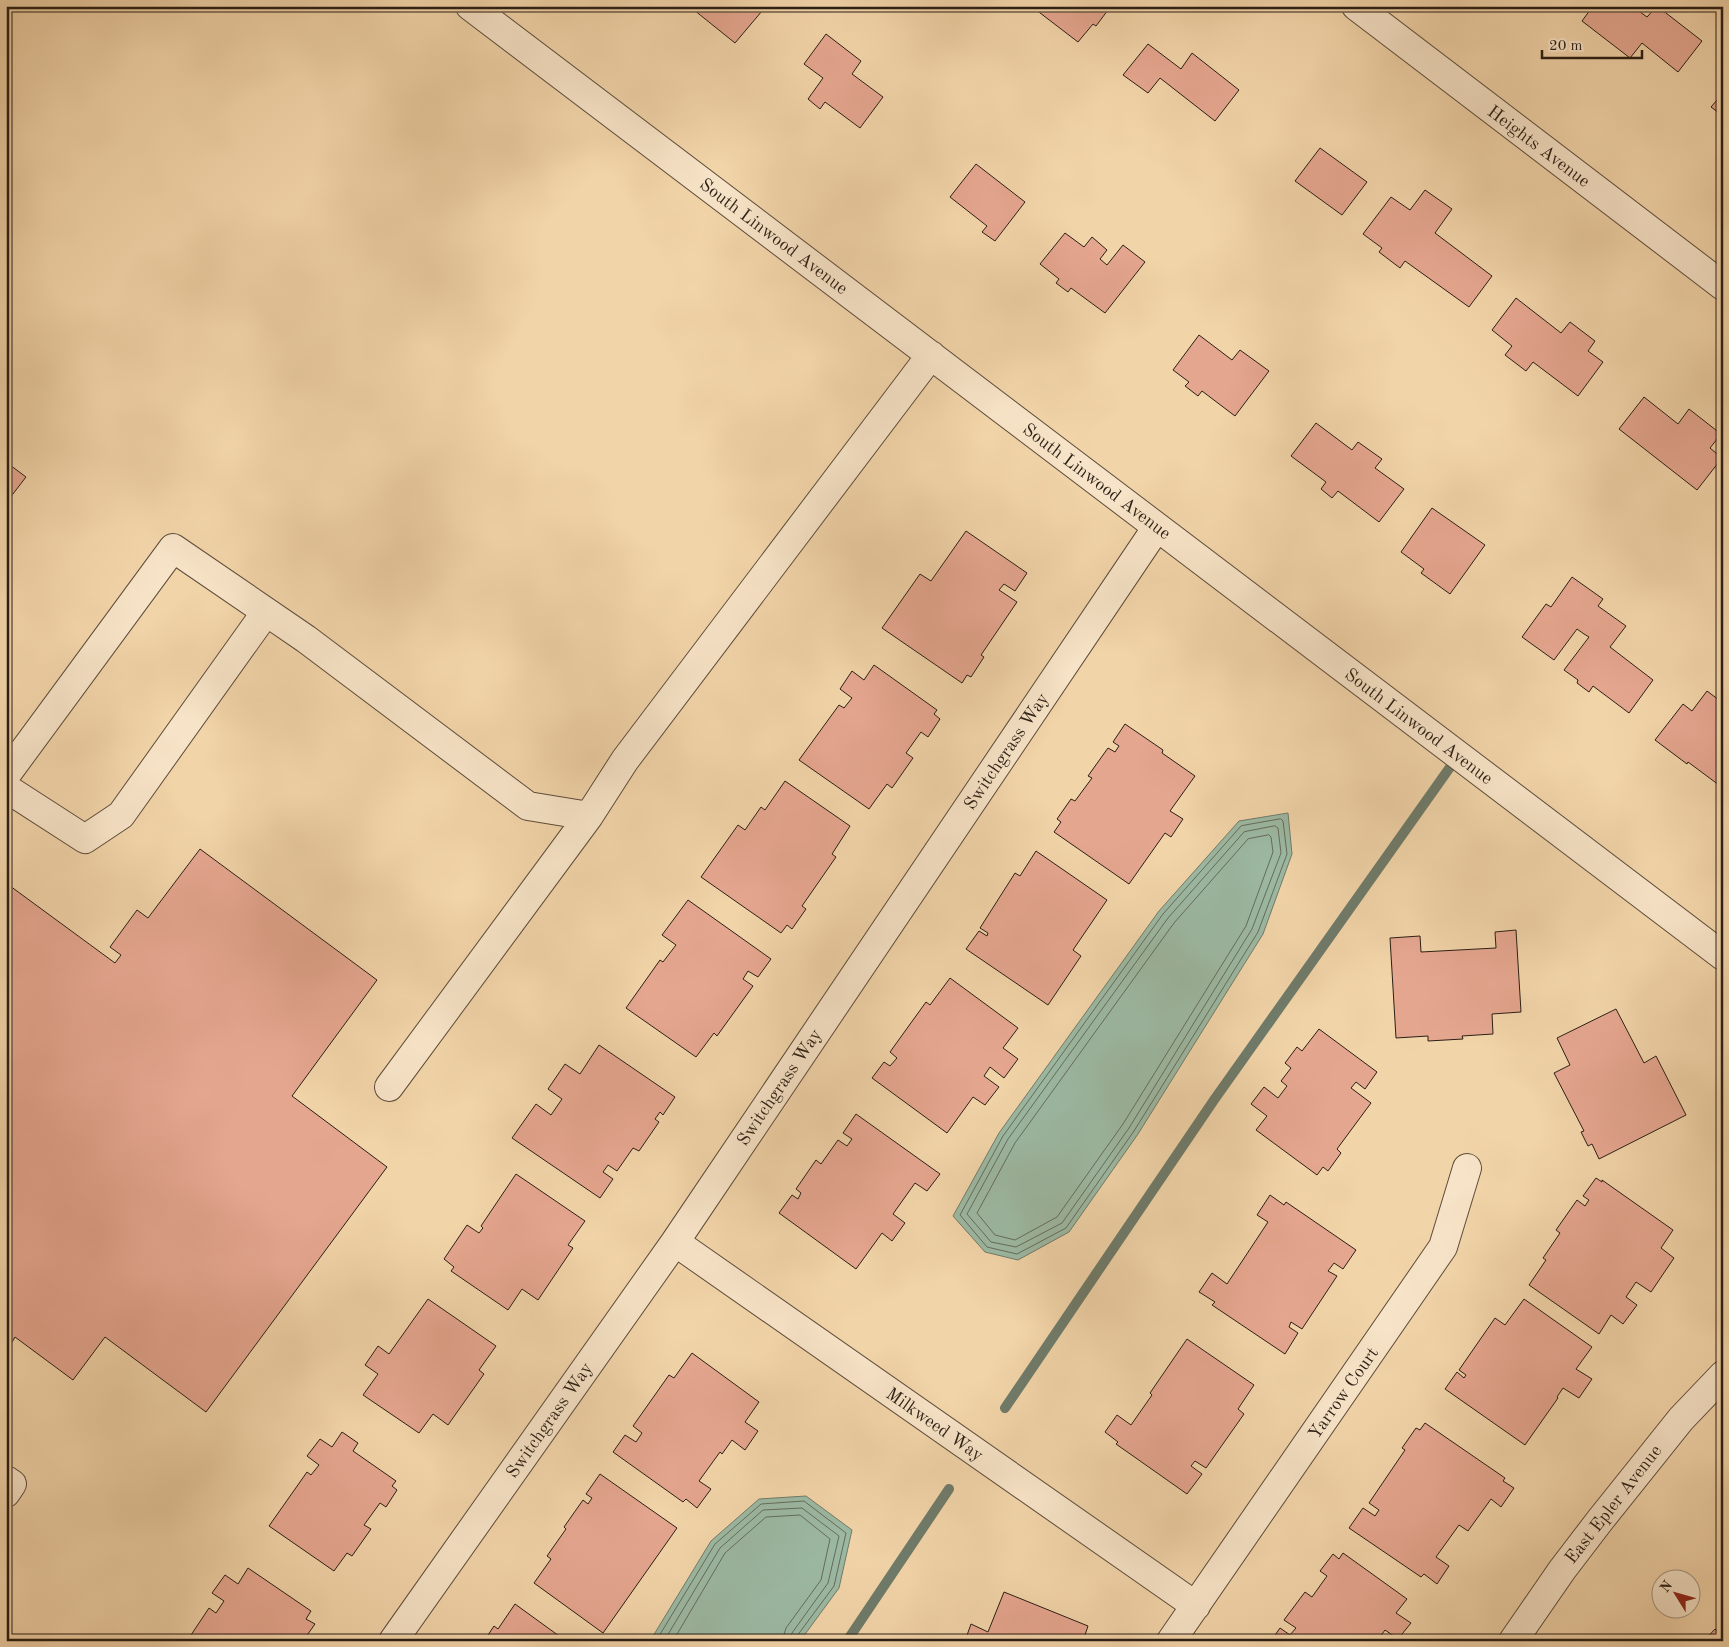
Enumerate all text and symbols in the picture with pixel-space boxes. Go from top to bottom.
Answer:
scale bar [1542,28,1642,60]
text: 20 m [1549,39,1583,54]
street label: Heights Avenue [1484,103,1593,191]
street label: South Linwood Avenue [696,175,851,298]
street label: South Linwood Avenue [1019,420,1174,543]
street label: South Linwood Avenue [1341,665,1496,788]
street label: Switchgrass Way [961,690,1053,813]
street label: Switchgrass Way [734,1026,826,1149]
street label: Yarrow Court [1306,1344,1382,1443]
street label: Switchgrass Way [503,1359,597,1482]
street label: Milkweed Way [882,1385,987,1465]
street label: East Epler Avenue [1562,1442,1665,1567]
north arrow [1652,1570,1702,1620]
text: N [1658,1578,1675,1595]

